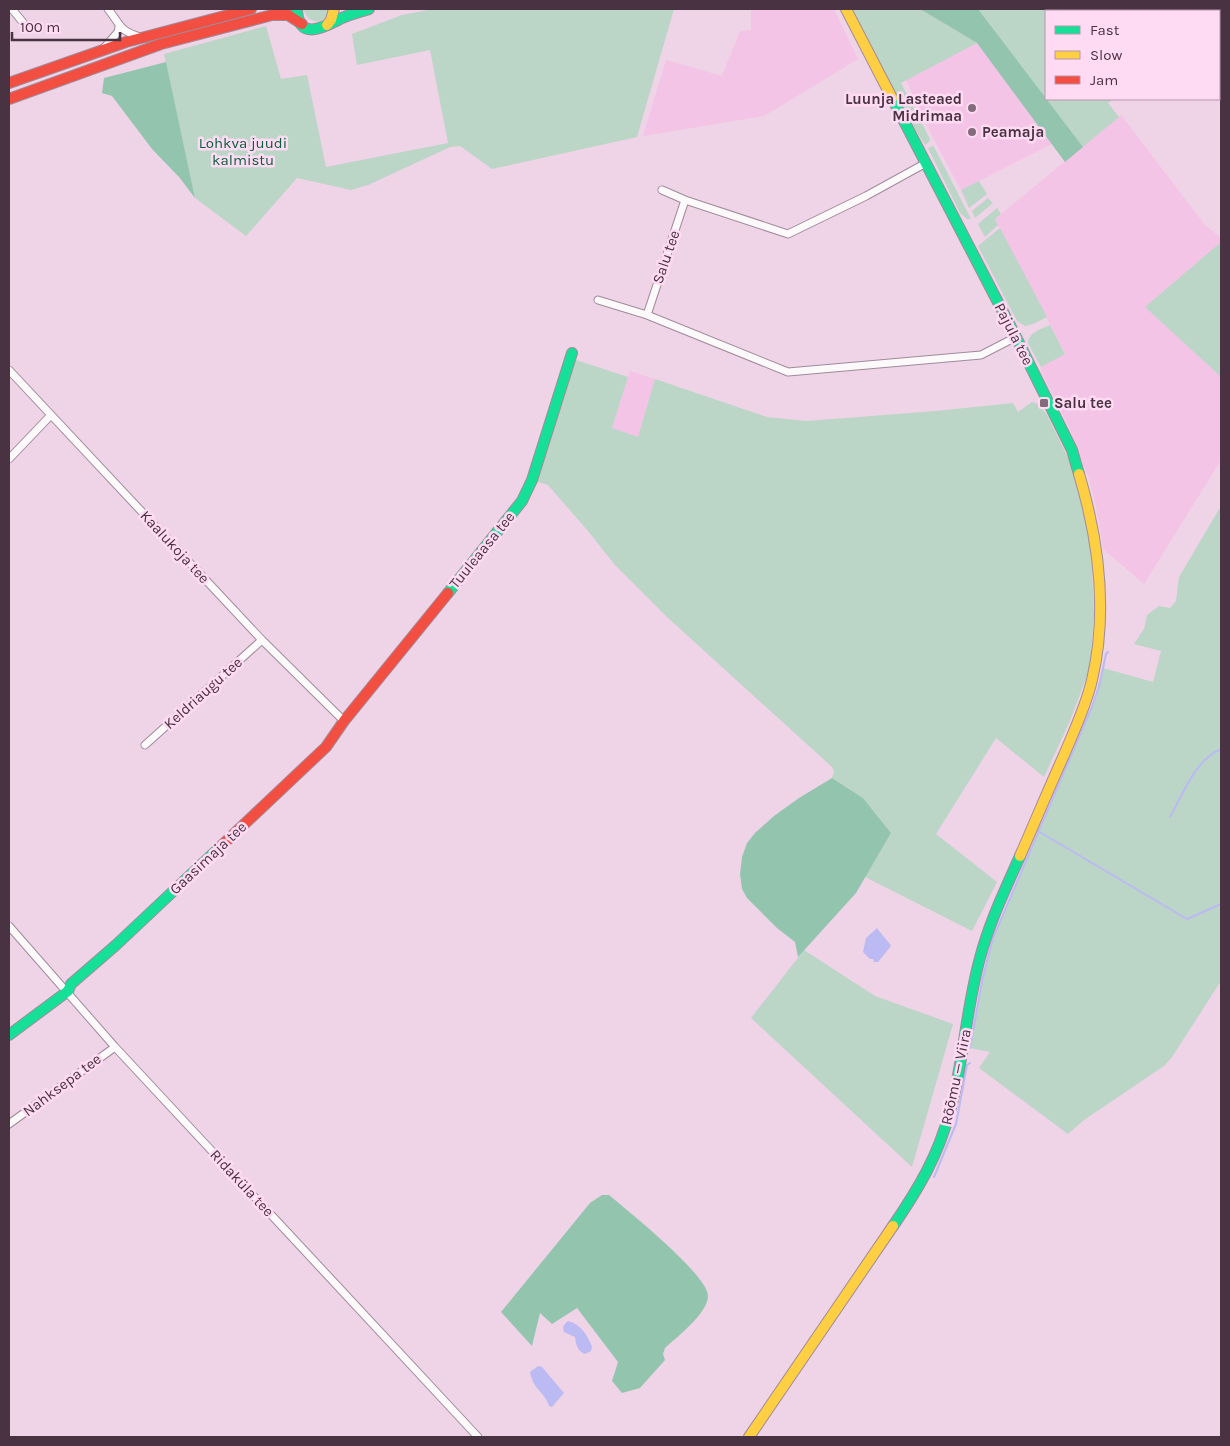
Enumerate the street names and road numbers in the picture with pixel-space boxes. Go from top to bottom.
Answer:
street label: Salu tee [649,228,683,286]
street label: Pajula tee [991,300,1037,368]
street label: Kaalukoja tee [137,507,213,587]
street label: Tuuleaasa tee [445,508,519,592]
street label: Keldriaugu tee [160,653,246,733]
street label: Gaasimaja tee [166,818,250,898]
street label: Rõõmu — Viira [937,1027,975,1127]
street label: Nahksepa tee [19,1050,105,1120]
street label: Ridaküla tee [206,1146,278,1220]

